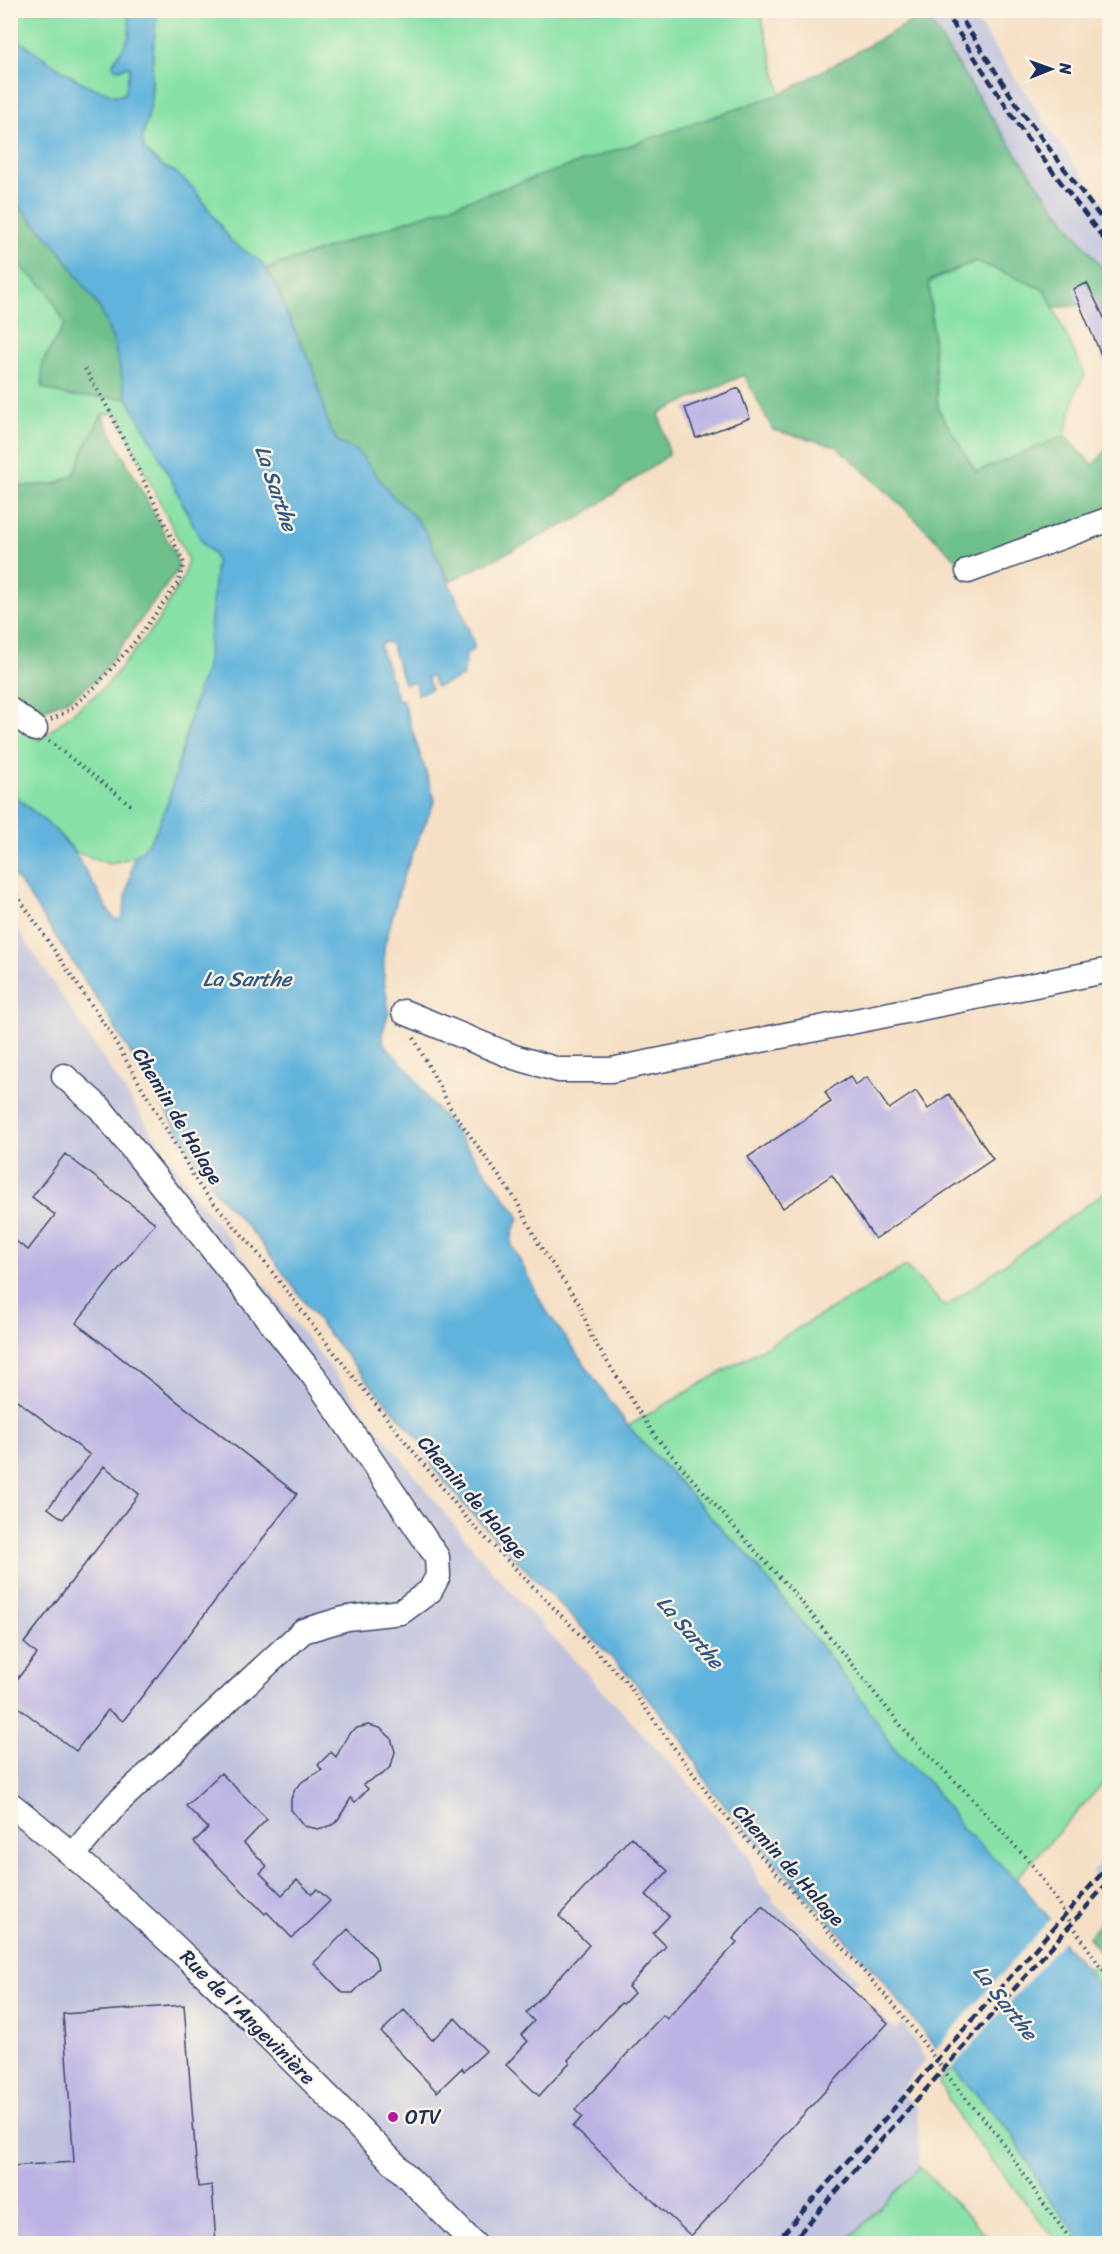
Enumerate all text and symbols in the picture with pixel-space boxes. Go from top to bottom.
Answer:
north arrow [1021,39,1081,99]
text: N [1051,62,1080,75]
water label: La Sarthe [244,440,309,538]
water label: La Sarthe [203,960,293,998]
street label: Chemin de Halage [123,1041,233,1192]
street label: Chemin de Halage [408,1427,537,1568]
water label: La Sarthe [647,1586,735,1679]
street label: Chemin de Halage [724,1796,854,1935]
street label: Rue de l'Angevinière [171,1941,324,2094]
water label: La Sarthe [963,1955,1048,2050]
place label: OTV [405,2100,442,2135]
marker: OTV [386,2110,400,2124]

